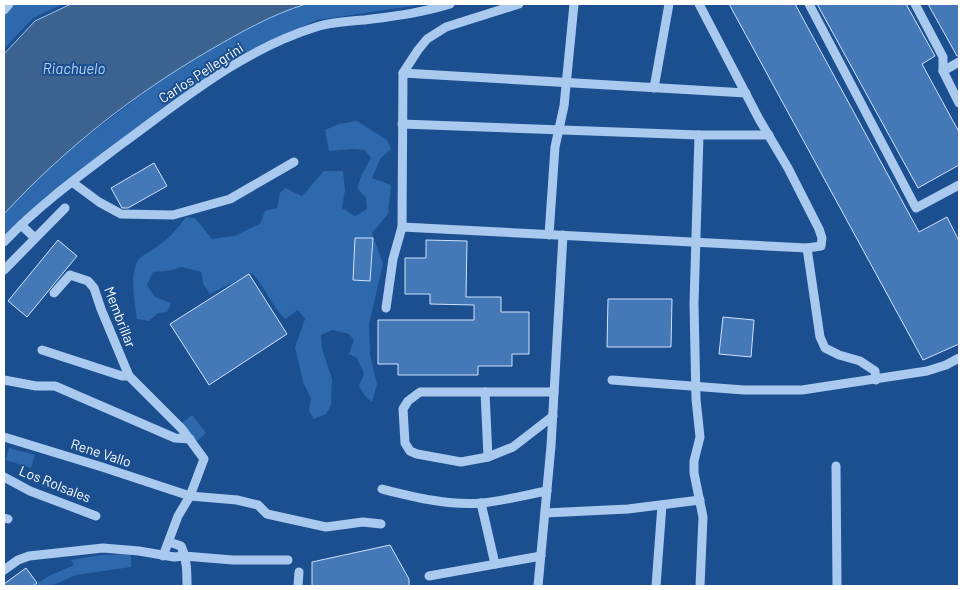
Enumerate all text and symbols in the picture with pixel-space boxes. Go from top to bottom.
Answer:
street label: Carlos Pellegrini [155,39,246,106]
water label: Riachuelo [43,59,105,77]
street label: Membrillar [101,284,140,350]
street label: Rene Vallo [69,435,134,470]
street label: Los Rolsales [17,461,94,506]

